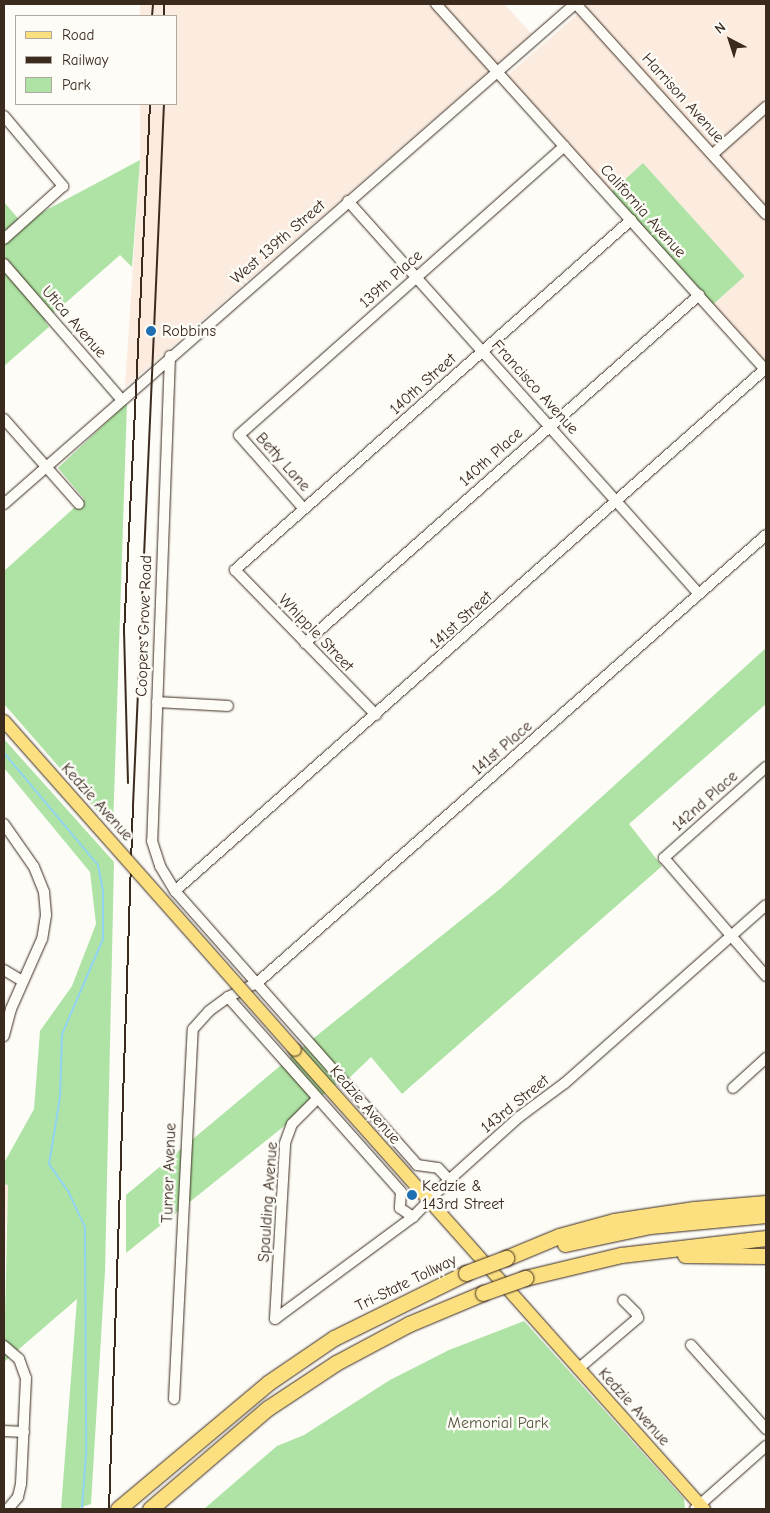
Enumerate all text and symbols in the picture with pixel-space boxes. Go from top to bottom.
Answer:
legend [15,15,178,105]
north arrow [705,15,755,65]
text: N [711,19,729,38]
text: Road [62,26,94,44]
street label: Harrison Avenue [638,49,728,147]
text: Railway [62,51,108,69]
text: Park [62,76,91,94]
street label: California Avenue [596,160,690,262]
street label: West 139th Street [227,196,329,288]
street label: 139th Place [356,246,426,312]
street label: Utica Avenue [37,282,111,362]
place label: Robbins [162,321,216,341]
marker: Robbins [144,324,158,338]
street label: Francisco Avenue [488,336,582,438]
street label: 140th Street [386,349,460,419]
street label: 140th Place [455,424,527,490]
street label: Betty Lane [252,429,314,495]
street label: Coopers Grove Road [132,555,156,697]
street label: 141st Street [426,587,496,653]
street label: Whipple Street [274,590,358,676]
street label: 141st Place [468,717,536,779]
street label: Kedzie Avenue [57,759,137,845]
street label: 142nd Place [668,767,742,835]
street label: Kedzie Avenue [326,1062,404,1148]
street label: 143rd Street [477,1071,553,1137]
street label: Turner Avenue [158,1123,180,1223]
street label: Spaulding Avenue [254,1141,282,1263]
place label: Kedzie & 143rd Street [422,1176,504,1214]
marker: Kedzie & 143rd Street [406,1189,418,1201]
street label: Tri-State Tollway [352,1250,460,1316]
street label: Kedzie Avenue [594,1364,674,1450]
park label: Memorial Park [448,1413,548,1433]

